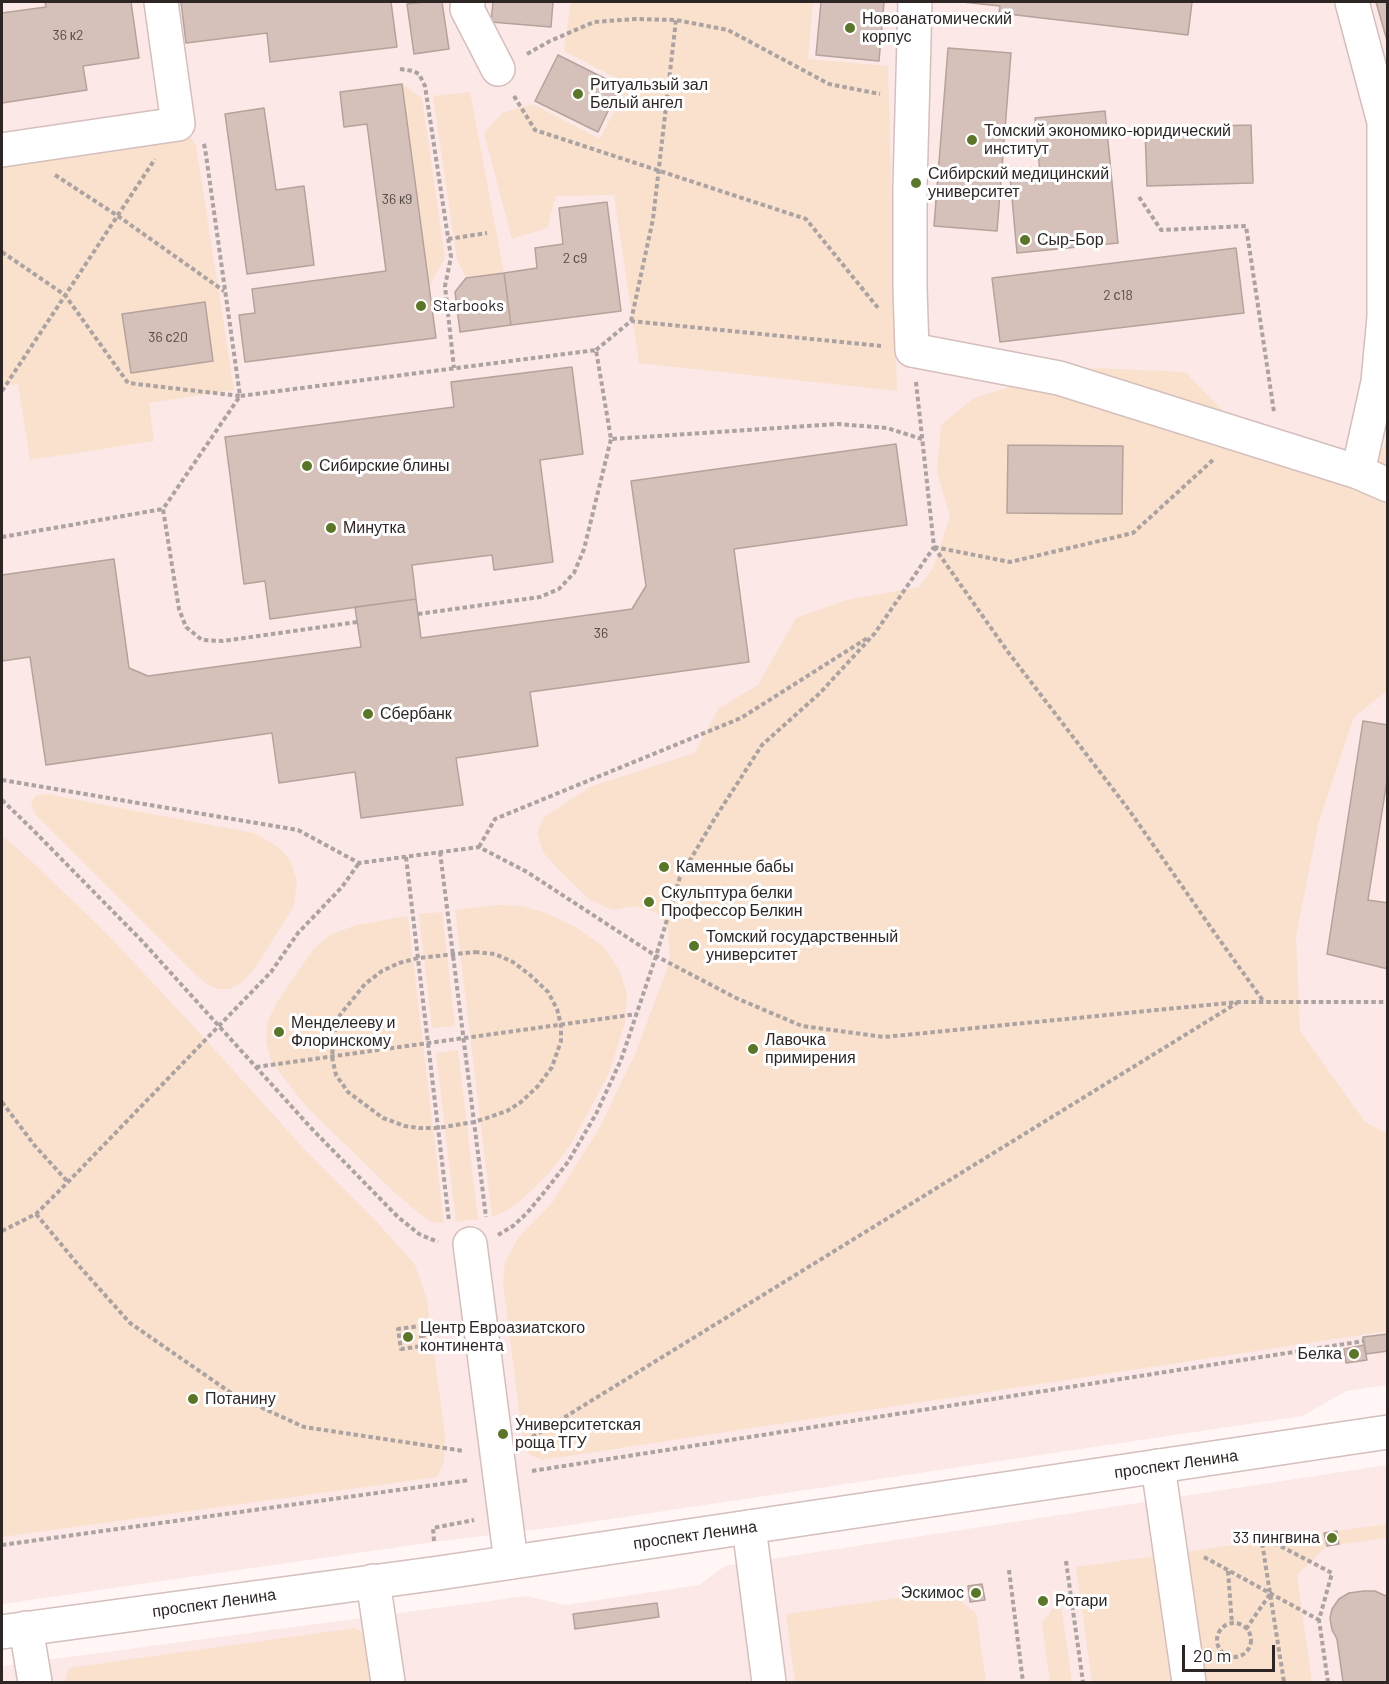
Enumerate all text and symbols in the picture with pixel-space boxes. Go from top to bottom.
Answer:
place label: Новоанатомический корпус [862,9,1012,47]
marker: Новоанатомический корпус [843,21,857,35]
house number: 36 к2 [53,27,83,43]
place label: Ритуальзый зал Белый ангел [590,75,708,113]
marker: Ритуальзый зал Белый ангел [571,87,585,101]
place label: Томский экономико-юридический институт [984,121,1231,159]
marker: Томский экономико-юридический институт [965,133,979,147]
place label: Сибирский медицинский университет [928,164,1109,202]
marker: Сибирский медицинский университет [909,176,923,190]
house number: 36 к9 [382,191,412,207]
place label: Сыр-Бор [1037,230,1104,250]
marker: Сыр-Бор [1018,233,1032,247]
house number: 2 с9 [563,250,587,266]
house number: 2 с18 [1103,287,1133,303]
place label: Starbooks [433,296,504,316]
marker: Starbooks [414,299,428,313]
house number: 36 с20 [148,329,188,345]
place label: Сибирские блины [319,456,450,476]
marker: Сибирские блины [300,459,314,473]
place label: Минутка [343,518,406,538]
marker: Минутка [324,521,338,535]
house number: 36 [594,625,608,641]
place label: Сбербанк [380,704,452,724]
marker: Сбербанк [361,707,375,721]
place label: Каменные бабы [676,857,794,877]
marker: Каменные бабы [657,860,671,874]
place label: Скульптура белки Профессор Белкин [661,883,803,921]
marker: Скульптура белки Профессор Белкин [642,895,656,909]
place label: Томский государственный университет [706,927,898,965]
marker: Томский государственный университет [687,939,701,953]
place label: Менделееву и Флоринскому [291,1013,395,1051]
marker: Менделееву и Флоринскому [272,1025,286,1039]
place label: Лавочка примирения [765,1030,856,1068]
marker: Лавочка примирения [746,1042,760,1056]
place label: Центр Евроазиатского континента [420,1318,585,1356]
marker: Центр Евроазиатского континента [401,1330,415,1344]
place label: Белка [1298,1344,1342,1364]
marker: Белка [1347,1347,1361,1361]
place label: Потанину [205,1389,276,1409]
marker: Потанину [186,1392,200,1406]
place label: Университетская роща ТГУ [515,1415,641,1453]
marker: Университетская роща ТГУ [496,1427,510,1441]
street label: проспект Ленина [1113,1446,1239,1482]
street label: проспект Ленина [632,1517,758,1553]
place label: 33 пингвина [1233,1528,1320,1548]
marker: 33 пингвина [1325,1531,1339,1545]
place label: Эскимос [901,1583,964,1603]
street label: проспект Ленина [151,1585,277,1621]
marker: Эскимос [969,1586,983,1600]
place label: Ротари [1055,1591,1107,1611]
marker: Ротари [1036,1594,1050,1608]
scale bar [1185,1633,1278,1671]
text: 20 m [1193,1644,1231,1666]

